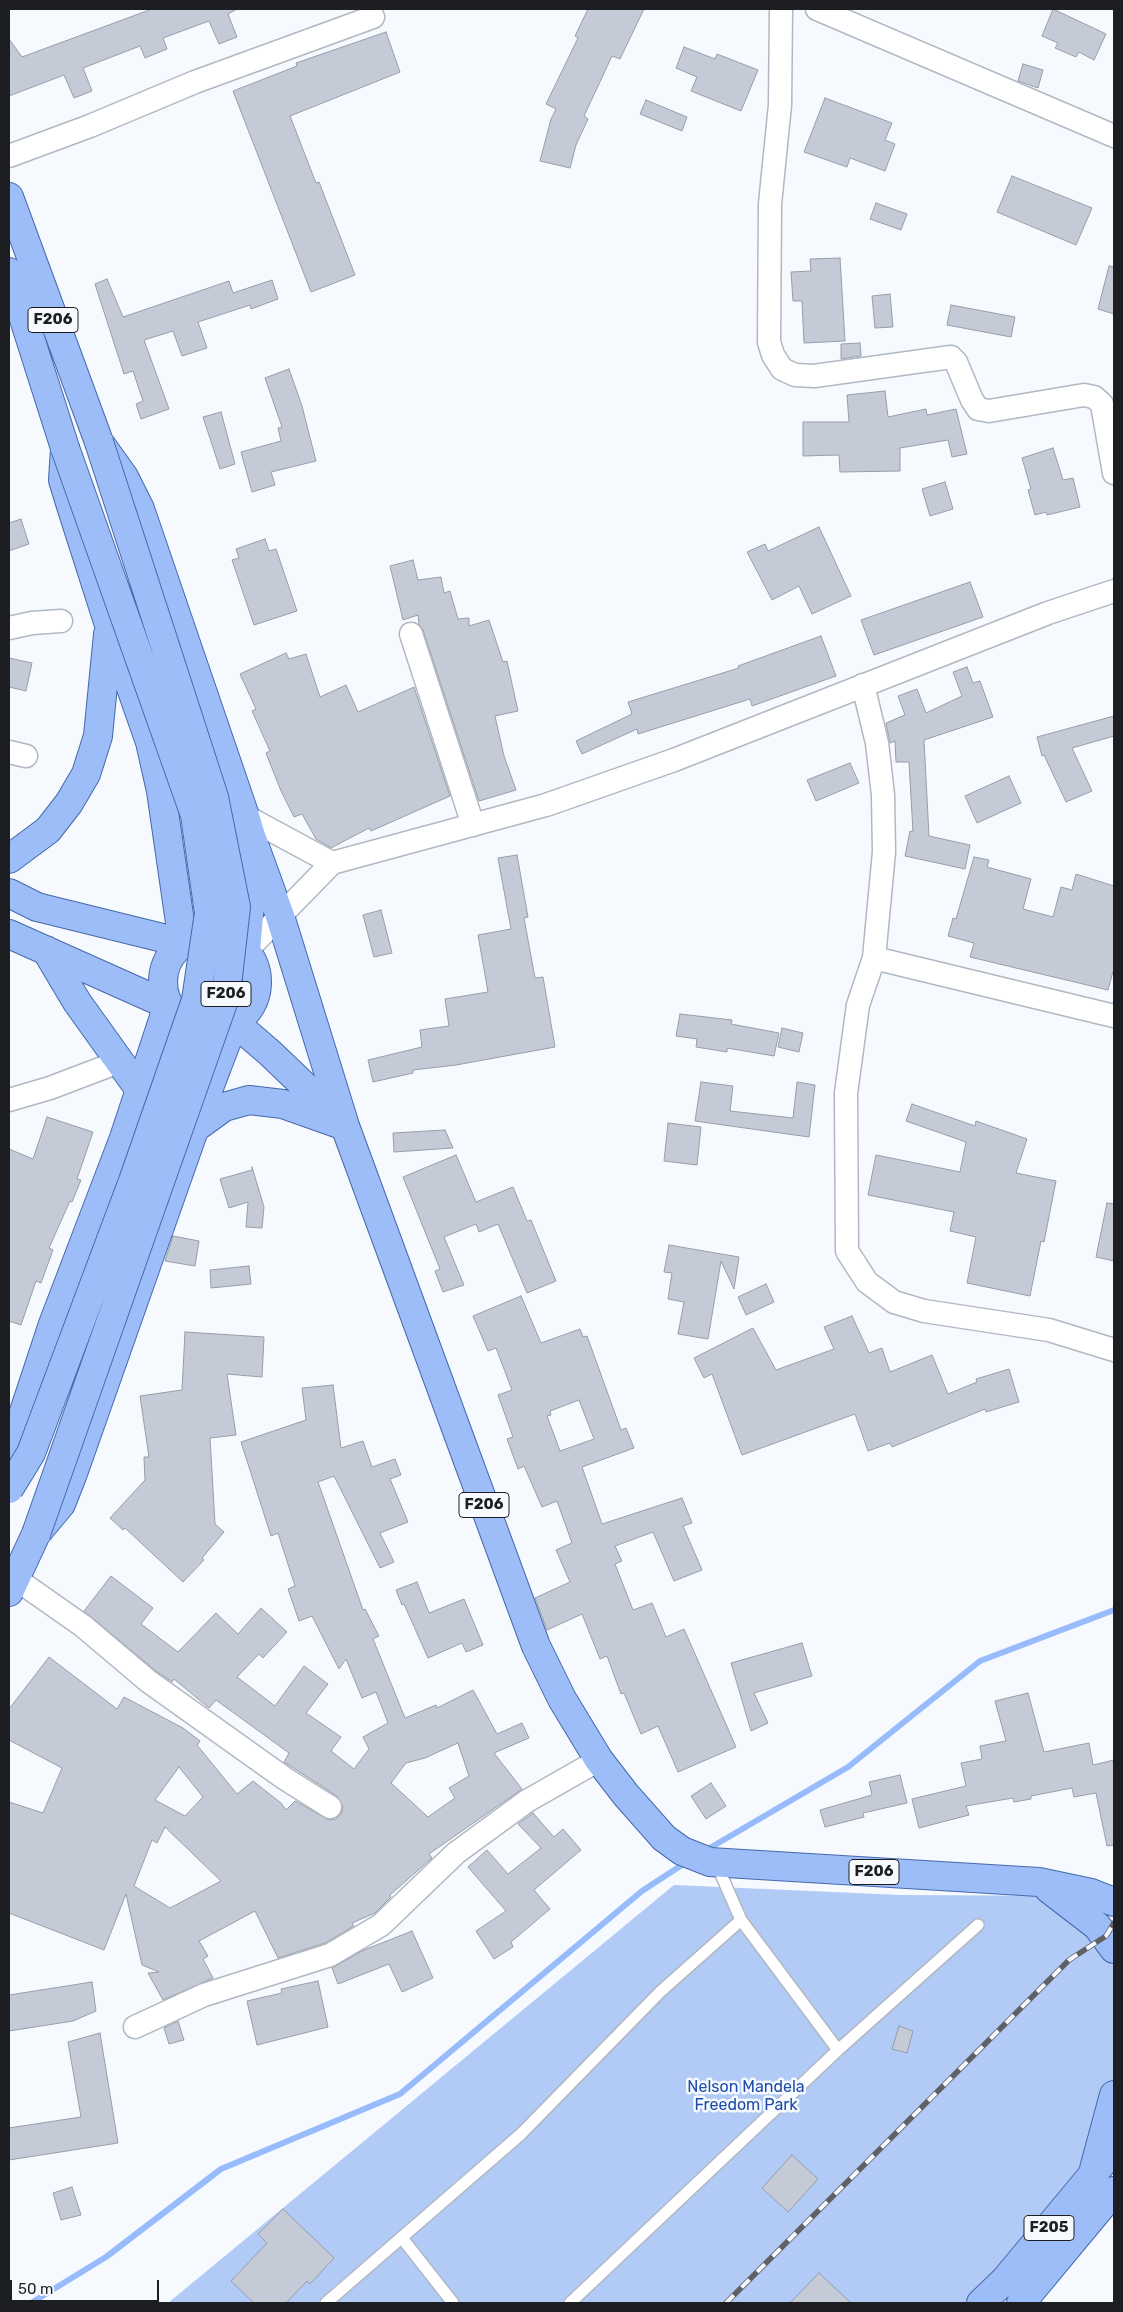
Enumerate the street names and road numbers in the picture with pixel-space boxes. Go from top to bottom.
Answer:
road number: F206 [28,308,78,332]
road number: F206 [201,982,251,1006]
road number: F206 [459,1492,509,1518]
road number: F206 [849,1860,899,1884]
road number: F205 [1024,2216,1074,2240]

